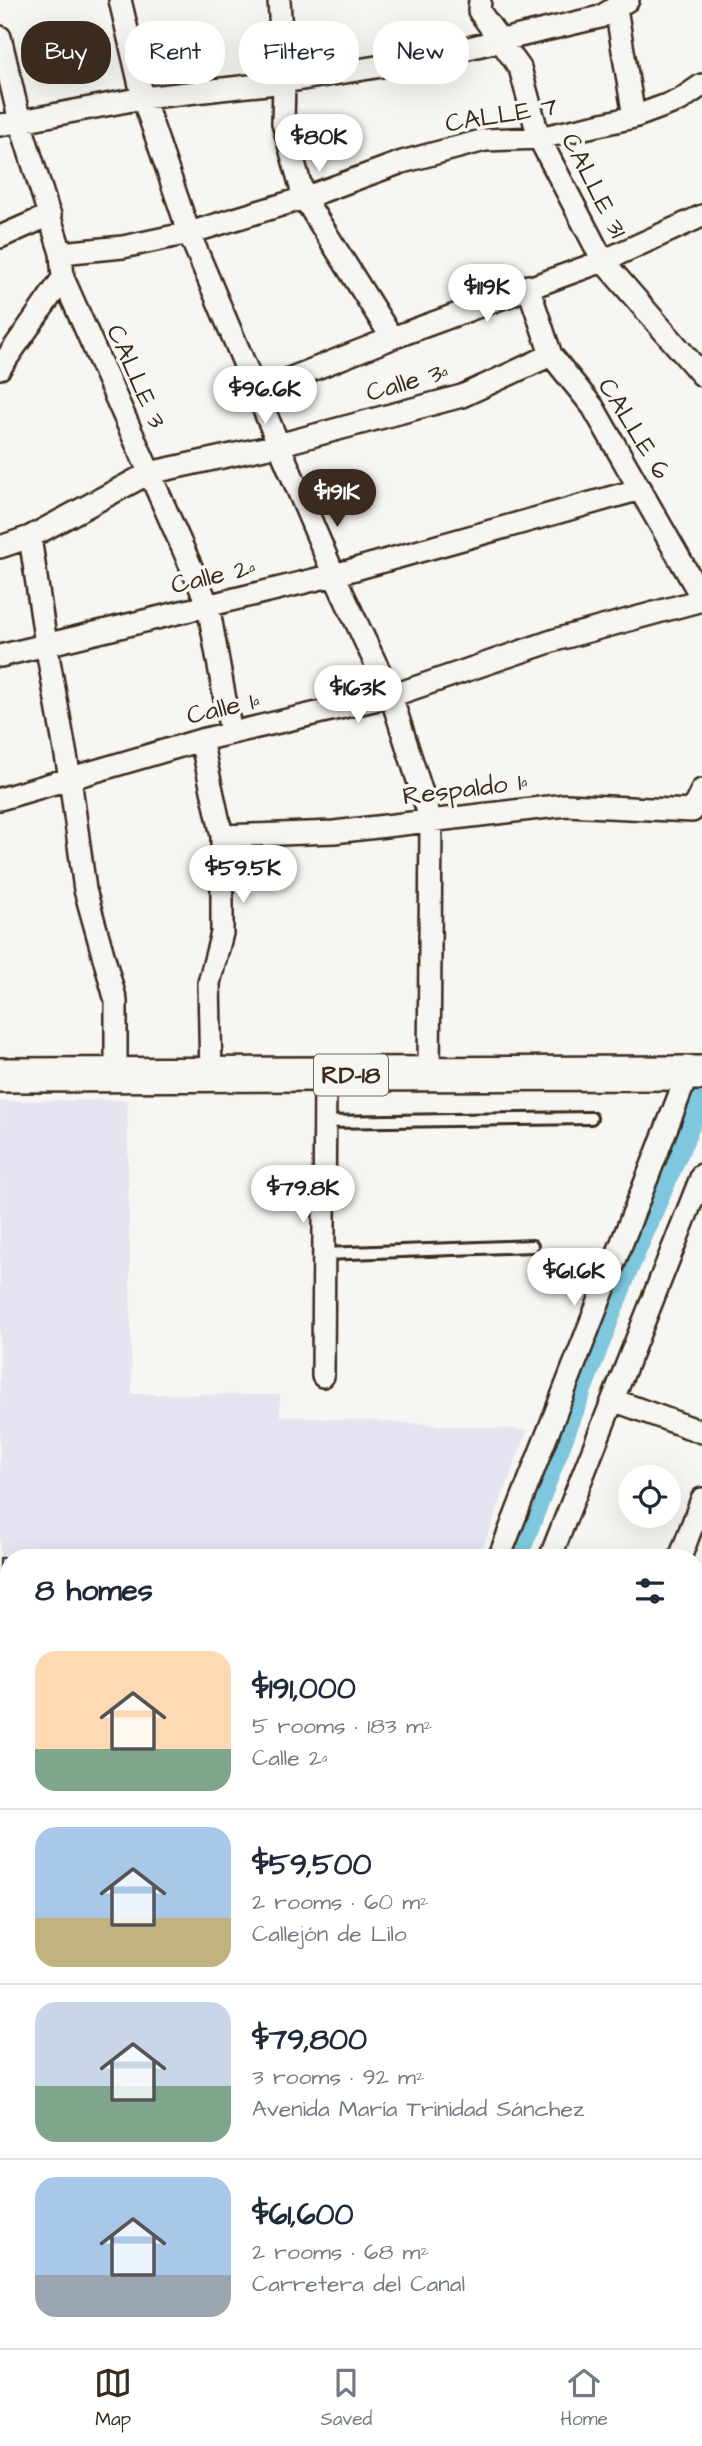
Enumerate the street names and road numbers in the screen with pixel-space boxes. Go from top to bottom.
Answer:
street label: CALLE 7 [443,88,560,142]
street label: CALLE 31 [552,127,636,244]
street label: CALLE 3 [97,319,175,434]
street label: Calle 3ª [362,353,453,411]
street label: CALLE 6 [589,371,679,486]
street label: Calle 2ª [167,549,259,603]
street label: Calle 1ª [183,682,263,734]
street label: Respaldo 1ª [401,763,530,815]
road number: RD-18 [314,1055,388,1096]

